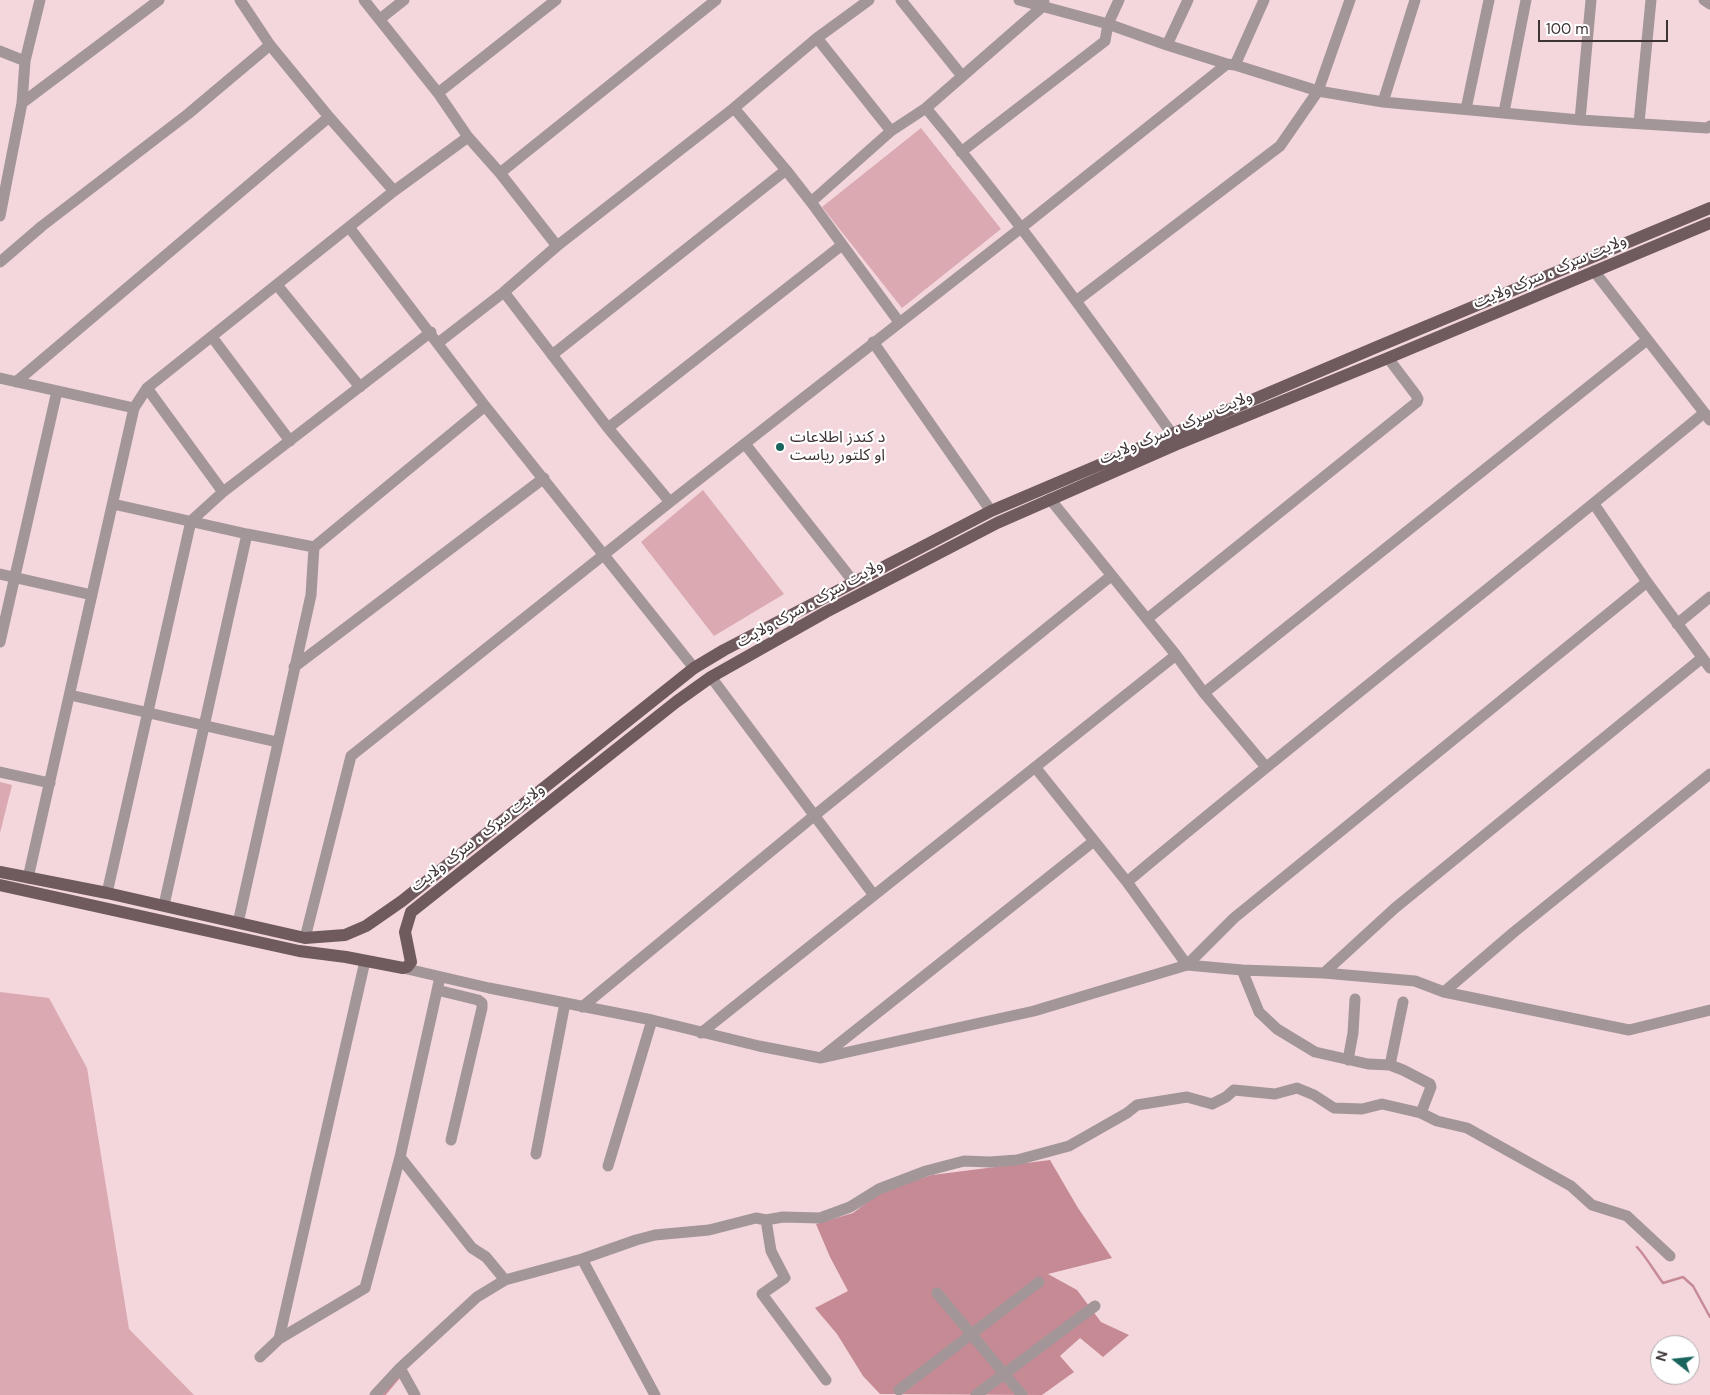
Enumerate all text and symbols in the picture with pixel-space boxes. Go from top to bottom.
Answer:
scale bar [1540,10,1670,42]
text: 100 m [1546,19,1589,39]
street label: ولایت سړک ، سرک ولایت [1471,231,1629,313]
street label: ولایت سړک ، سرک ولایت [1097,387,1255,469]
place label: د کندز اطلاعات او کلتور ریاست [790,428,885,466]
marker: د کندز اطلاعات او کلتور ریاست [774,441,786,453]
street label: ولایت سړک ، سرک ولایت [734,556,886,652]
street label: ولایت سړک ، سرک ولایت [407,780,549,896]
north arrow [1650,1335,1700,1385]
text: N [1651,1349,1672,1364]

